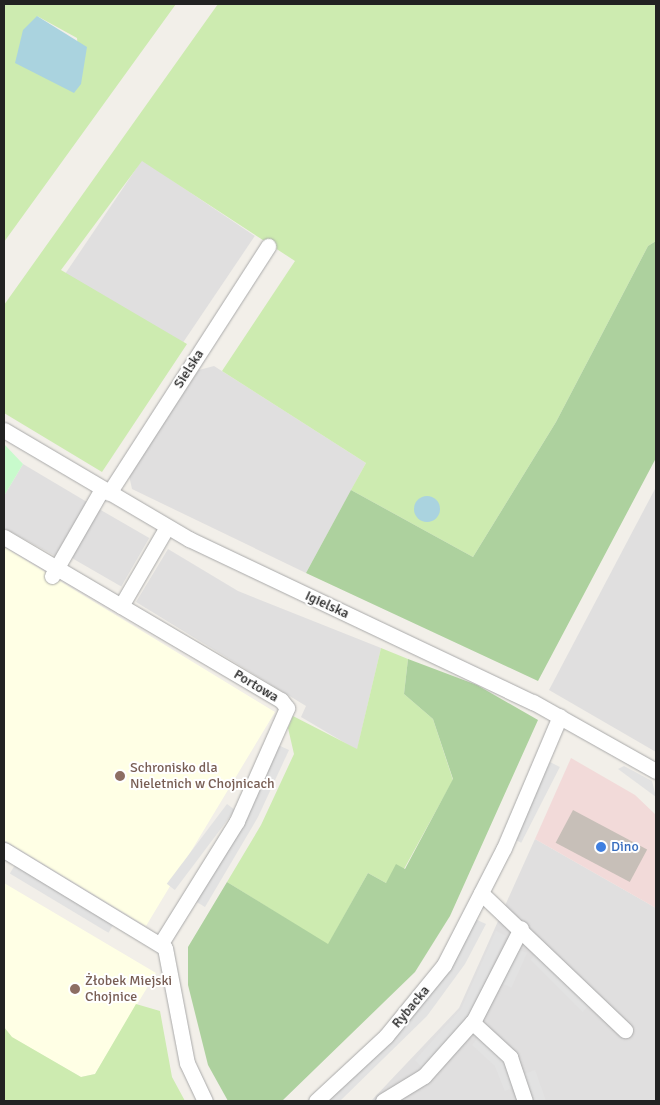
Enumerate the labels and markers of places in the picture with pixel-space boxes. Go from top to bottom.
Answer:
place label: Schronisko dla Nieletnich w Chojnicach [130,760,275,792]
marker: Schronisko dla Nieletnich w Chojnicach [114,770,126,782]
place label: Dino [611,839,639,855]
marker: Dino [595,841,607,853]
place label: Żłobek Miejski Chojnice [85,973,172,1006]
marker: Żłobek Miejski Chojnice [69,983,81,995]

